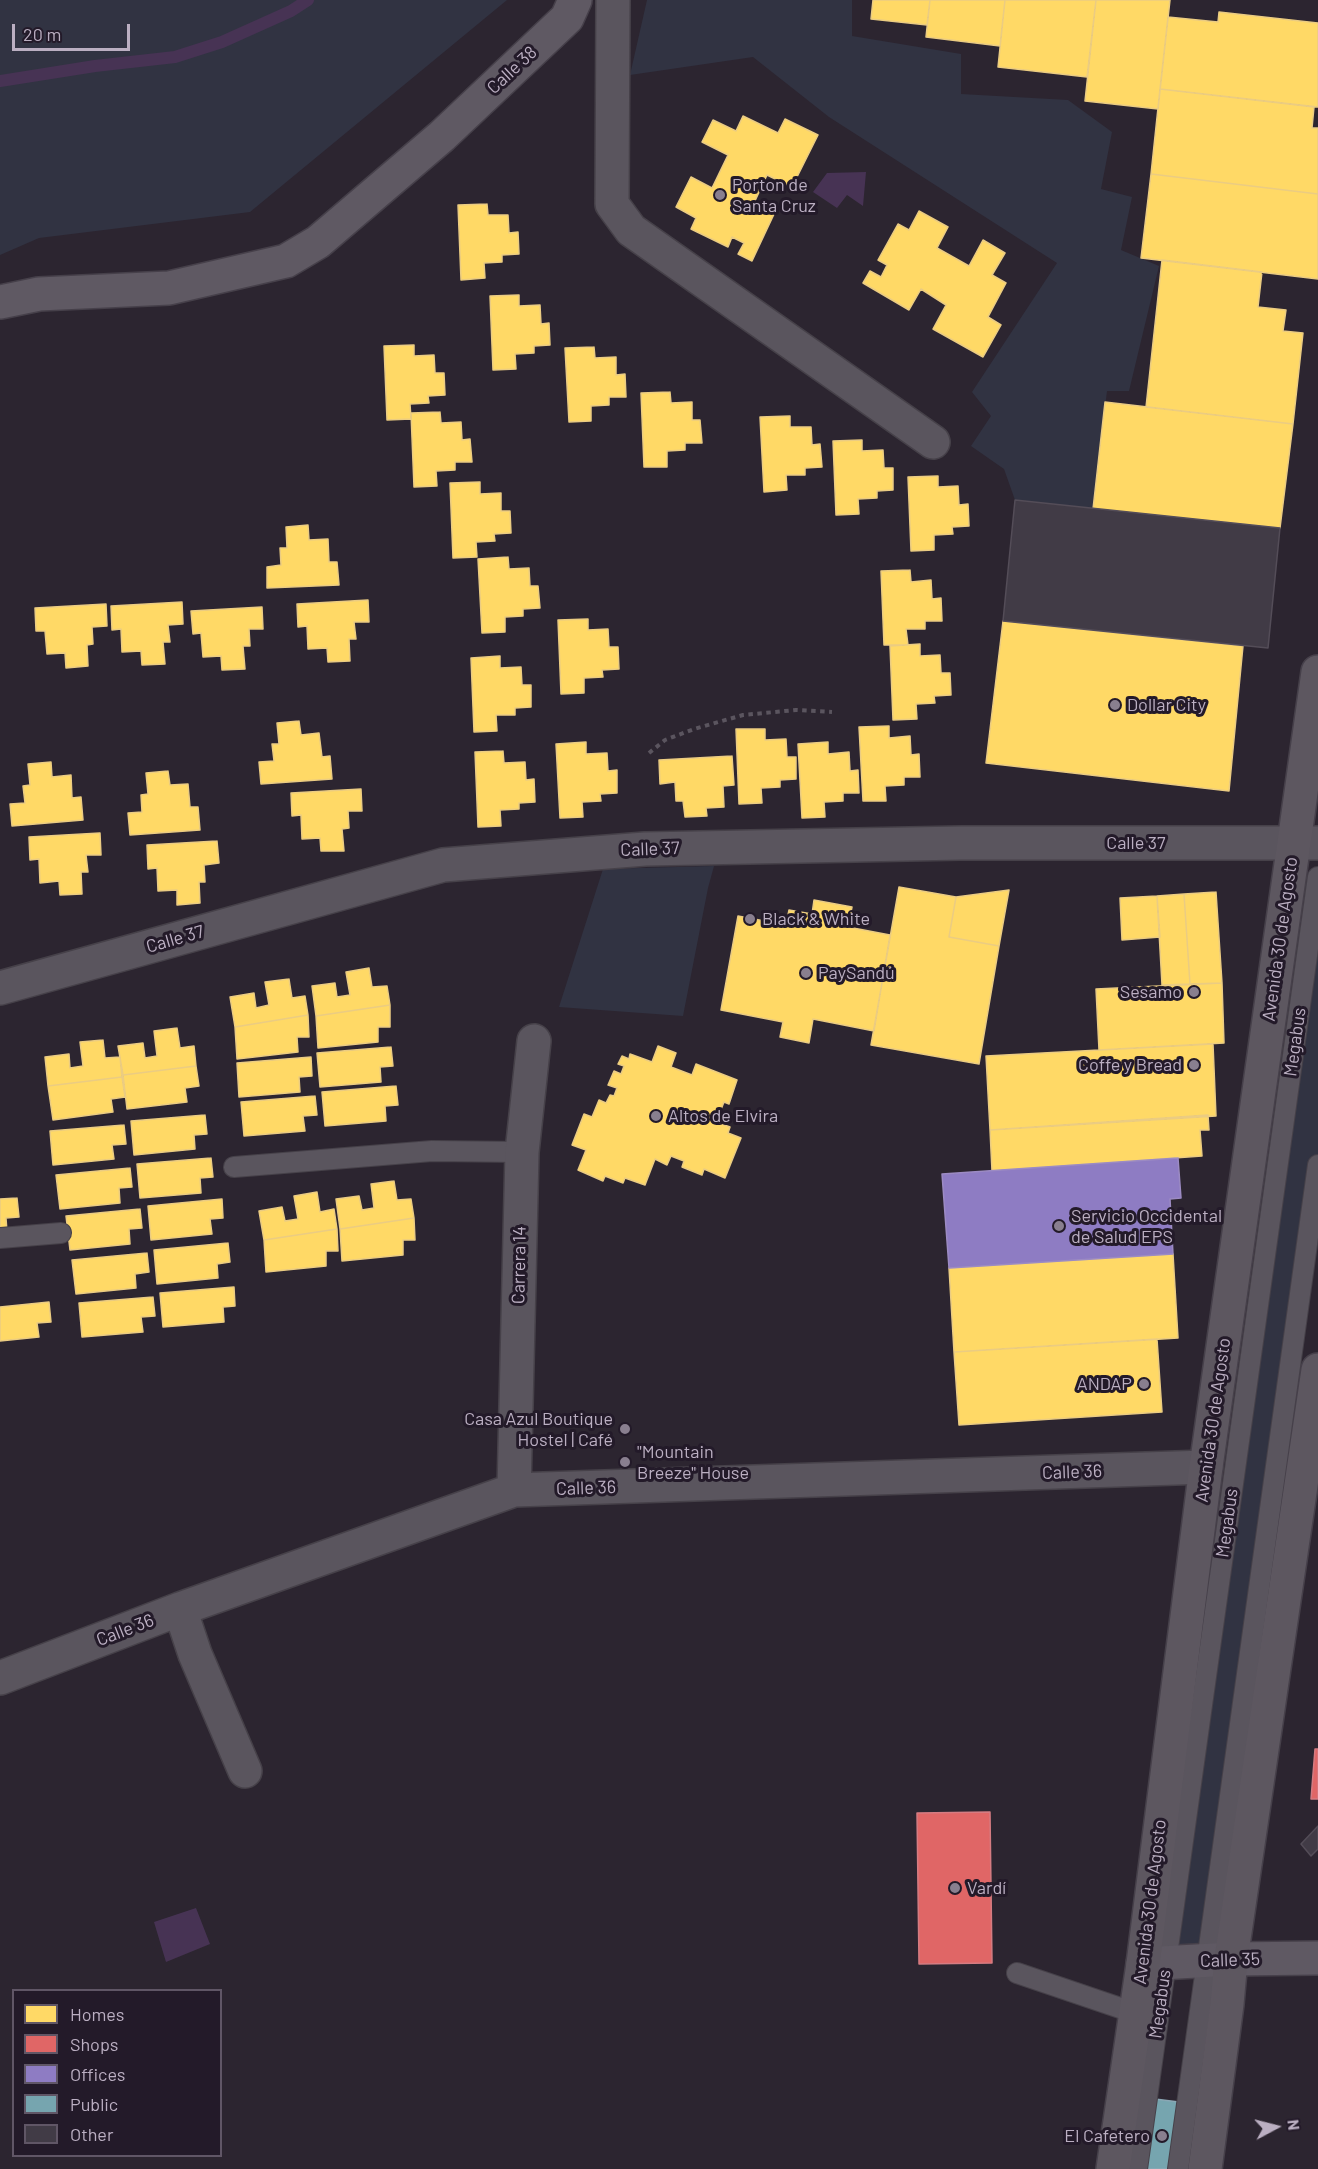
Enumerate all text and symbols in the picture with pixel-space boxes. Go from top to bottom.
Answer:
scale bar [15,12,134,50]
text: 20 m [23,23,61,45]
street label: Calle 38 [483,42,541,98]
place label: Porton de Santa Cruz [732,174,816,216]
marker: Porton de Santa Cruz [713,188,727,202]
place label: Dollar City [1127,694,1206,716]
marker: Dollar City [1108,698,1122,712]
street label: Calle 37 [1106,832,1166,854]
street label: Calle 37 [620,837,680,861]
street label: Avenida 30 de Agosto [1258,855,1302,1023]
place label: Black & White [762,908,870,930]
marker: Black & White [743,912,757,926]
street label: Calle 37 [144,920,206,958]
place label: PaySandú [818,962,895,984]
marker: PaySandú [799,966,813,980]
place label: Sesamo [1120,981,1182,1003]
marker: Sesamo [1187,985,1201,999]
street label: Megabus [1279,1006,1311,1078]
place label: Coffe y Bread [1078,1054,1182,1076]
marker: Coffe y Bread [1187,1058,1201,1072]
place label: Altos de Elvira [668,1105,778,1127]
marker: Altos de Elvira [649,1109,663,1123]
place label: Servicio Occidental de Salud EPS [1071,1205,1222,1248]
marker: Servicio Occidental de Salud EPS [1052,1219,1066,1233]
street label: Carrera 14 [508,1226,530,1304]
street label: Avenida 30 de Agosto [1191,1336,1235,1504]
place label: ANDAP [1077,1373,1132,1395]
marker: ANDAP [1137,1377,1151,1391]
place label: Casa Azul Boutique Hostel | Café [464,1408,613,1450]
marker: Casa Azul Boutique Hostel | Café [618,1422,632,1436]
place label: "Mountain Breeze" House [637,1441,749,1484]
marker: "Mountain Breeze" House [618,1455,632,1469]
street label: Calle 36 [1042,1460,1102,1484]
street label: Calle 36 [556,1476,616,1500]
street label: Megabus [1211,1487,1243,1559]
street label: Calle 36 [93,1609,157,1651]
street label: Avenida 30 de Agosto [1129,1818,1171,1986]
place label: Vardí [967,1877,1006,1899]
marker: Vardí [948,1881,962,1895]
street label: Calle 35 [1200,1948,1260,1972]
street label: Megabus [1144,1968,1176,2040]
legend [12,1989,222,2157]
text: Homes [70,2003,124,2025]
text: Shops [70,2033,119,2055]
text: Offices [70,2063,126,2085]
text: Public [70,2093,118,2115]
north arrow [1246,2097,1306,2157]
text: N [1284,2118,1304,2131]
text: Other [70,2123,113,2145]
place label: El Cafetero [1064,2125,1150,2147]
marker: El Cafetero [1155,2129,1169,2143]

